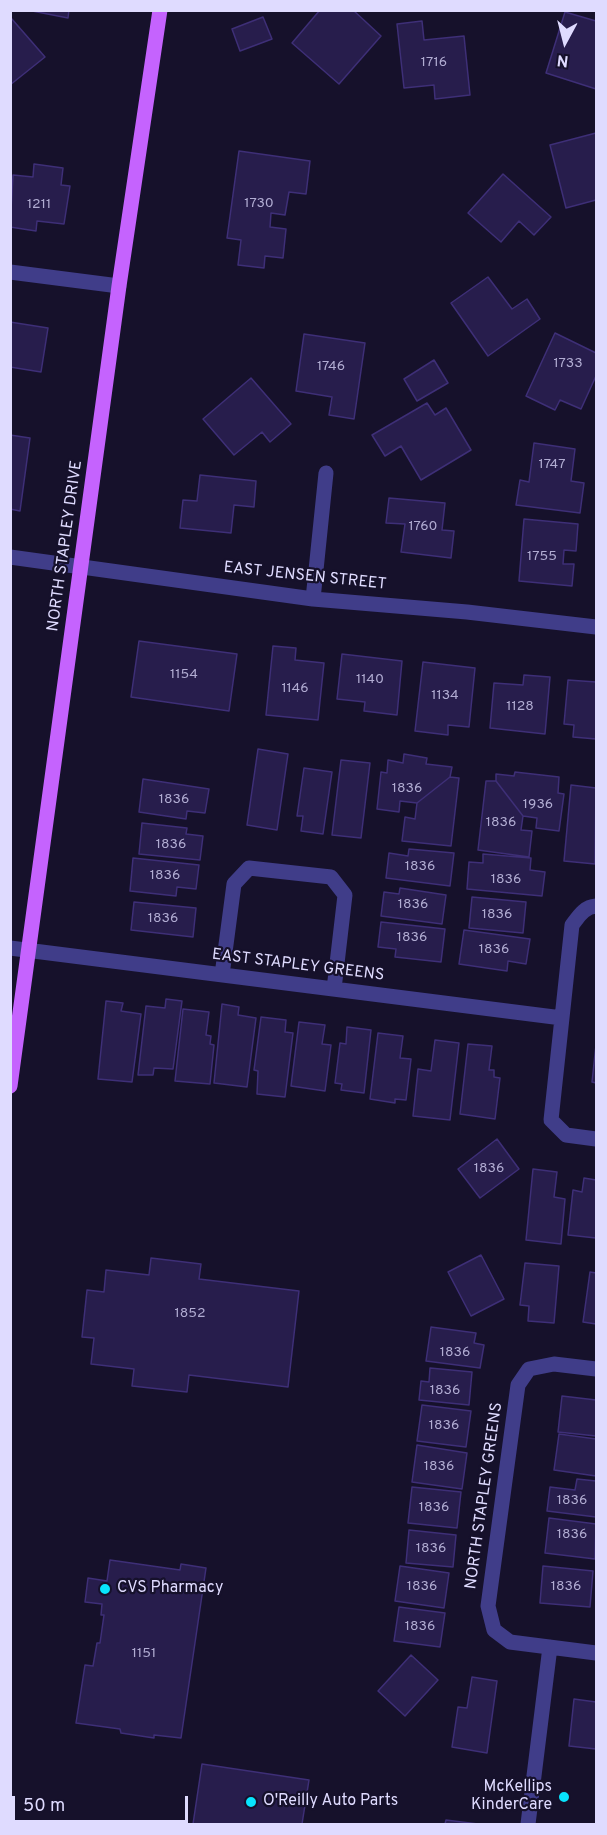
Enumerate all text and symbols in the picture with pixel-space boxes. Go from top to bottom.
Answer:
north arrow [535,12,595,72]
text: N [556,49,570,70]
house number: 1716 [421,55,447,71]
house number: 1730 [244,196,274,212]
house number: 1211 [27,197,51,213]
house number: 1733 [553,356,583,372]
house number: 1746 [317,359,345,375]
house number: 1747 [539,457,565,473]
street label: NORTH STAPLEY DRIVE [44,459,88,633]
house number: 1760 [408,519,438,535]
house number: 1755 [527,549,557,565]
street label: EAST JENSEN STREET [223,559,387,595]
house number: 1154 [170,667,198,683]
house number: 1140 [356,672,384,688]
house number: 1146 [281,681,309,697]
house number: 1134 [431,688,459,704]
house number: 1128 [506,699,534,715]
house number: 1836 [392,781,422,797]
house number: 1836 [159,792,189,808]
house number: 1936 [523,797,553,813]
house number: 1836 [486,815,516,831]
house number: 1836 [156,837,186,853]
house number: 1836 [405,859,435,875]
house number: 1836 [150,868,180,884]
house number: 1836 [491,872,521,888]
house number: 1836 [398,897,428,913]
house number: 1836 [482,907,512,923]
house number: 1836 [148,911,178,927]
house number: 1836 [397,930,427,946]
house number: 1836 [479,942,509,958]
street label: EAST STAPLEY GREENS [211,946,385,986]
house number: 1836 [474,1161,504,1177]
house number: 1852 [175,1306,205,1322]
house number: 1836 [440,1345,470,1361]
house number: 1836 [430,1383,460,1399]
street label: NORTH STAPLEY GREENS [462,1401,508,1591]
house number: 1836 [429,1418,459,1434]
house number: 1836 [424,1459,454,1475]
house number: 1836 [557,1493,587,1509]
house number: 1836 [419,1500,449,1516]
house number: 1836 [557,1527,587,1543]
house number: 1836 [416,1541,446,1557]
place label: CVS Pharmacy [117,1579,223,1599]
house number: 1836 [407,1579,437,1595]
house number: 1836 [551,1579,581,1595]
marker: CVS Pharmacy [98,1582,112,1596]
house number: 1836 [405,1619,435,1635]
house number: 1151 [132,1646,156,1662]
place label: McKellips KinderCare [471,1778,552,1816]
scale bar [15,1784,190,1822]
marker: McKellips KinderCare [557,1790,571,1804]
place label: O'Reilly Auto Parts [263,1792,398,1812]
text: 50 m [23,1795,65,1818]
marker: O'Reilly Auto Parts [244,1795,258,1809]

